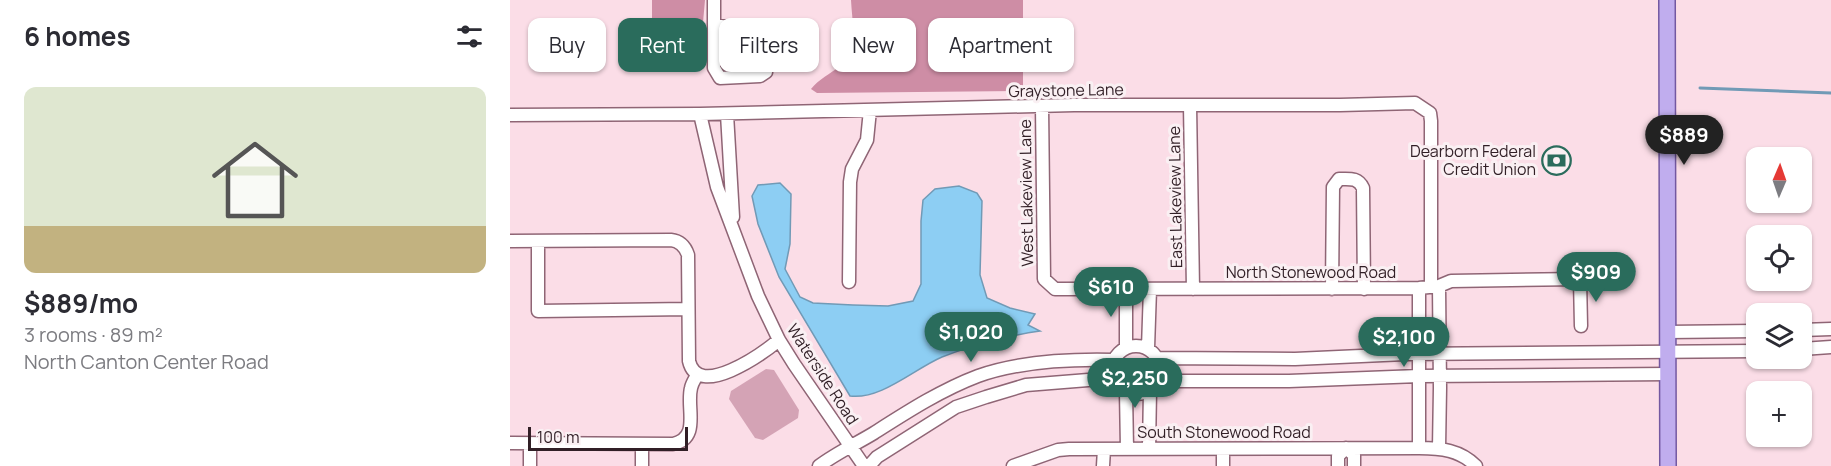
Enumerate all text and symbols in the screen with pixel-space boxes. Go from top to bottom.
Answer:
text: 6 homes [24,18,131,54]
chip: Buy [528,18,606,72]
chip: Rent [618,18,707,72]
chip: Filters [719,18,819,72]
chip: New [831,18,916,72]
chip: Apartment [928,18,1074,72]
icon: filters [453,20,486,53]
street label: Graystone Lane [1008,78,1124,102]
pin: $889 [1648,115,1720,166]
street label: West Lakeview Lane [1014,119,1038,267]
text: $889 [1659,121,1709,148]
icon: home [201,126,309,234]
street label: East Lakeview Lane [1163,126,1187,268]
place label: Dearborn Federal Credit Union [1410,140,1536,180]
bank icon: Dearborn Federal Credit Union [1541,144,1573,176]
north arrow [1746,147,1812,213]
map controls [1746,147,1812,447]
button: locate [1746,225,1812,291]
pin: $909 [1560,252,1632,303]
text: $909 [1571,258,1621,285]
street label: North Stonewood Road [1226,261,1396,283]
pin: $610 [1075,267,1147,318]
text: $610 [1088,273,1134,300]
text: $889/mo [24,285,138,321]
button: layers [1746,303,1812,369]
pin: $1,020 [922,312,1020,363]
pin: $2,100 [1355,317,1453,368]
text: $1,020 [939,318,1003,345]
street label: Waterside Road [782,319,864,429]
text: 3 rooms · 89 m² [24,321,163,348]
text: $2,100 [1372,323,1436,350]
text: North Canton Center Road [24,348,269,375]
pin: $2,250 [1086,358,1184,409]
text: $2,250 [1101,364,1169,391]
button: + [1746,381,1812,447]
street label: South Stonewood Road [1137,421,1311,443]
scale bar [528,424,688,452]
text: 100 m [537,426,580,448]

